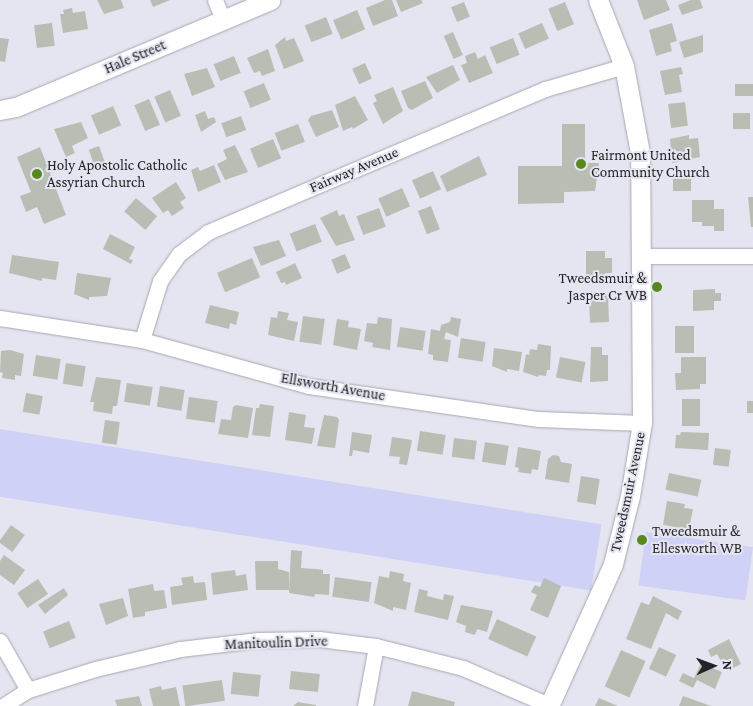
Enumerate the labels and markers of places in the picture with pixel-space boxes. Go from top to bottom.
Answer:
place label: Fairmont United Community Church [591,146,710,181]
place label: Holy Apostolic Catholic Assyrian Church [47,156,187,191]
marker: Fairmont United Community Church [575,158,587,170]
marker: Holy Apostolic Catholic Assyrian Church [31,168,43,180]
place label: Tweedsmuir & Jasper Cr WB [558,269,647,304]
marker: Tweedsmuir & Jasper Cr WB [651,281,663,293]
place label: Tweedsmuir & Ellesworth WB [652,522,742,557]
marker: Tweedsmuir & Ellesworth WB [636,534,648,546]

